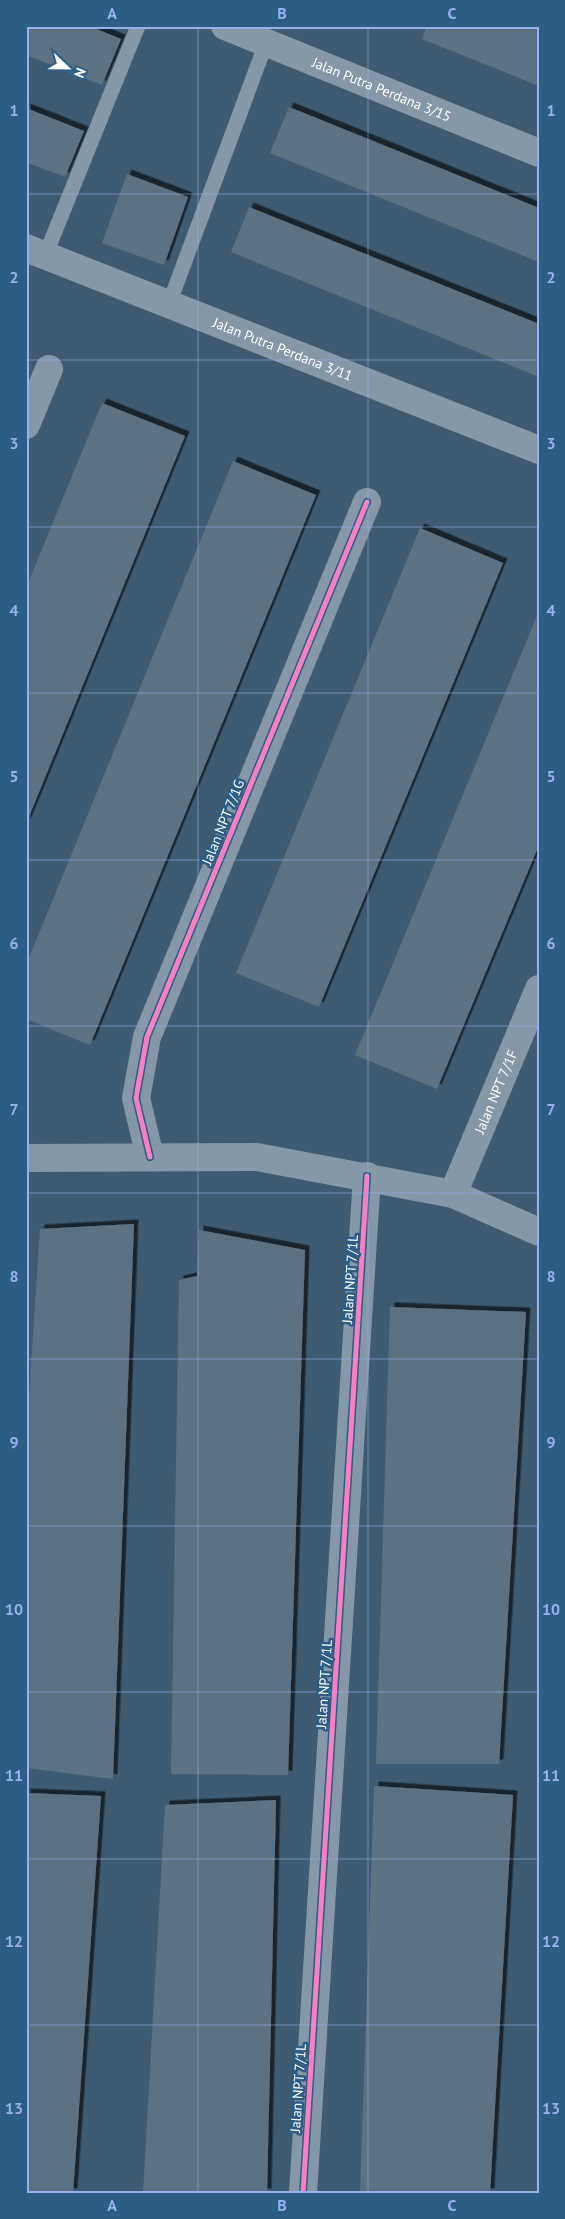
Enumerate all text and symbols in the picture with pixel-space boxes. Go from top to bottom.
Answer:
text: A [107,3,117,23]
text: B [277,3,287,23]
text: C [448,3,457,23]
north arrow [42,42,92,92]
street label: Jalan Putra Perdana 3/15 [308,53,454,126]
text: N [70,65,90,81]
text: 1 [9,100,19,120]
text: 1 [546,100,556,120]
text: 2 [9,267,19,287]
text: 2 [546,267,556,287]
street label: Jalan Putra Perdana 3/11 [209,313,355,385]
text: 3 [9,433,19,453]
text: 3 [546,433,556,453]
text: 4 [9,600,19,620]
text: 4 [546,600,556,620]
text: 5 [9,766,19,786]
text: 5 [546,766,556,786]
street label: Jalan NPT 7/1G [197,777,248,868]
text: 6 [9,933,19,953]
text: 6 [546,933,556,953]
street label: Jalan NPT 7/1F [470,1047,521,1137]
text: 7 [9,1099,19,1119]
text: 7 [546,1099,556,1119]
street label: Jalan NPT 7/1L [338,1234,362,1325]
text: 8 [9,1266,19,1286]
text: 8 [546,1266,556,1286]
text: 9 [9,1432,19,1452]
text: 9 [546,1432,556,1452]
text: 10 [5,1599,23,1619]
text: 10 [542,1599,560,1619]
street label: Jalan NPT 7/1L [312,1639,336,1730]
text: 11 [5,1765,23,1785]
text: 11 [542,1765,560,1785]
text: 12 [5,1931,23,1951]
text: 12 [542,1931,560,1951]
street label: Jalan NPT 7/1L [286,2043,310,2134]
text: 13 [5,2098,23,2118]
text: 13 [542,2098,560,2118]
text: A [107,2195,117,2215]
text: B [277,2195,287,2215]
text: C [448,2195,457,2215]

